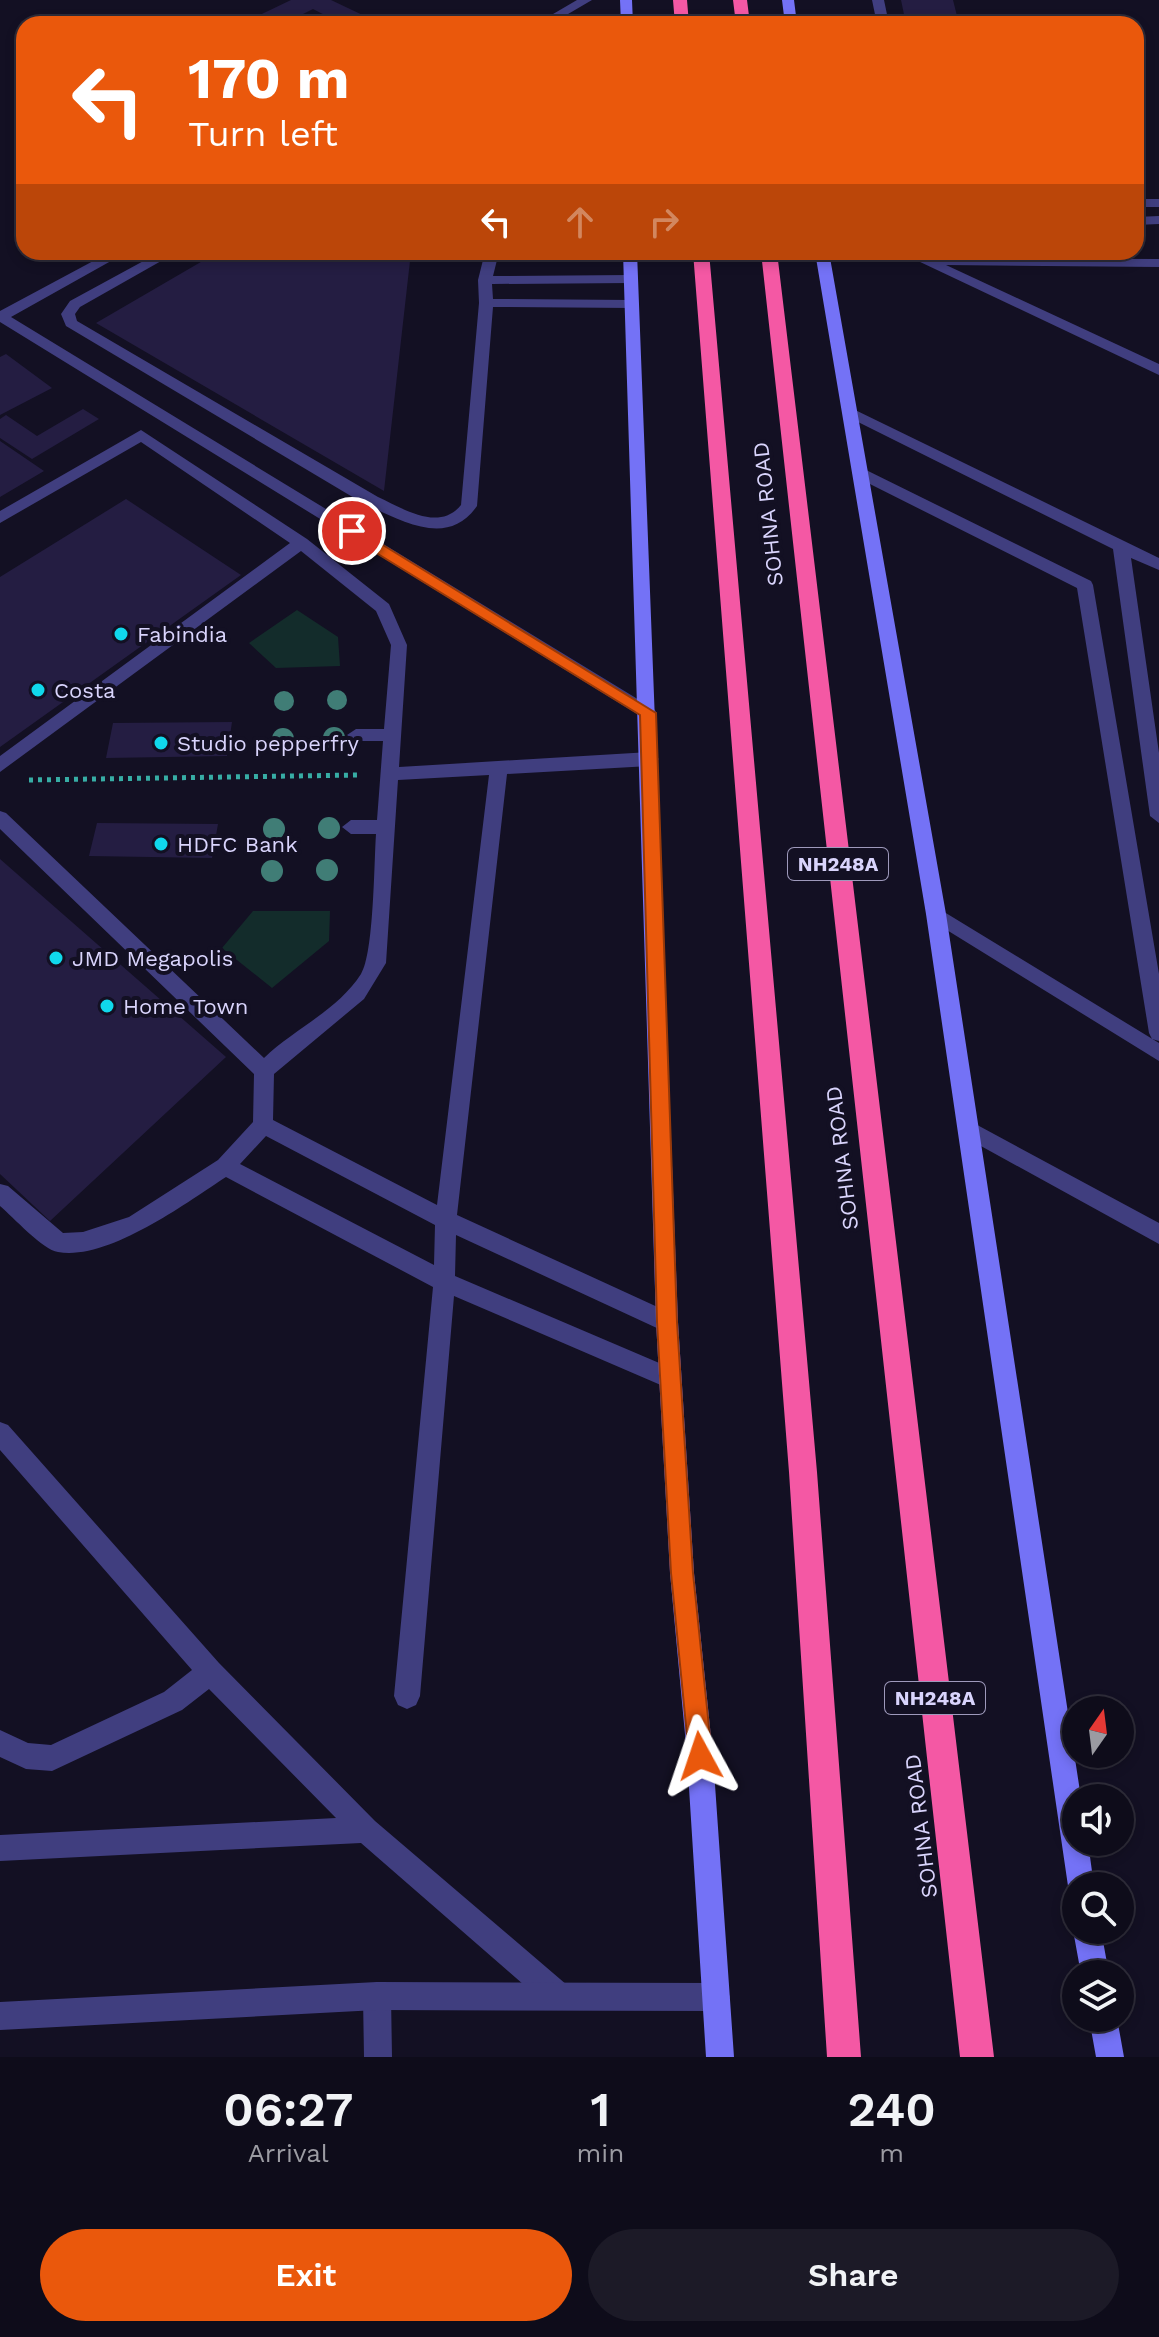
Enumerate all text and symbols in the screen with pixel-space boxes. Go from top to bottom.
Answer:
text: 170 m [188,46,350,112]
icon: left [56,48,160,152]
text: Turn left [188,113,338,155]
icon: left [474,200,518,244]
icon: ahead [558,200,602,244]
icon: right [642,200,686,244]
street label: SOHNA ROAD [748,441,788,587]
pin [318,497,386,565]
icon: arrive [330,509,374,553]
place label: Fabindia [137,622,227,647]
marker: Fabindia [112,625,130,643]
place label: Costa [54,678,116,703]
marker: Costa [29,681,47,699]
place label: Studio pepperfry [177,731,360,756]
marker: Studio pepperfry [152,734,170,752]
place label: HDFC Bank [177,832,298,857]
marker: HDFC Bank [152,835,170,853]
road number: NH248A [788,848,888,880]
place label: JMD Megapolis [72,946,233,971]
marker: JMD Megapolis [47,949,65,967]
place label: Home Town [123,994,248,1019]
marker: Home Town [98,997,116,1015]
street label: SOHNA ROAD [821,1085,863,1231]
road number: NH248A [885,1682,985,1714]
north arrow [1062,1696,1134,1768]
map controls [1062,1696,1134,2032]
position arrow [658,1714,742,1798]
street label: SOHNA ROAD [900,1753,942,1899]
button: sound [1062,1784,1134,1856]
button: search [1062,1872,1134,1944]
button: layers [1062,1960,1134,2032]
text: 06:27 [223,2081,353,2138]
text: 1 [590,2081,610,2138]
text: 240 [847,2081,936,2138]
text: Arrival [248,2138,329,2168]
text: min [577,2138,624,2168]
text: m [879,2138,904,2168]
button: Exit [40,2229,572,2321]
button: Share [588,2229,1119,2321]

